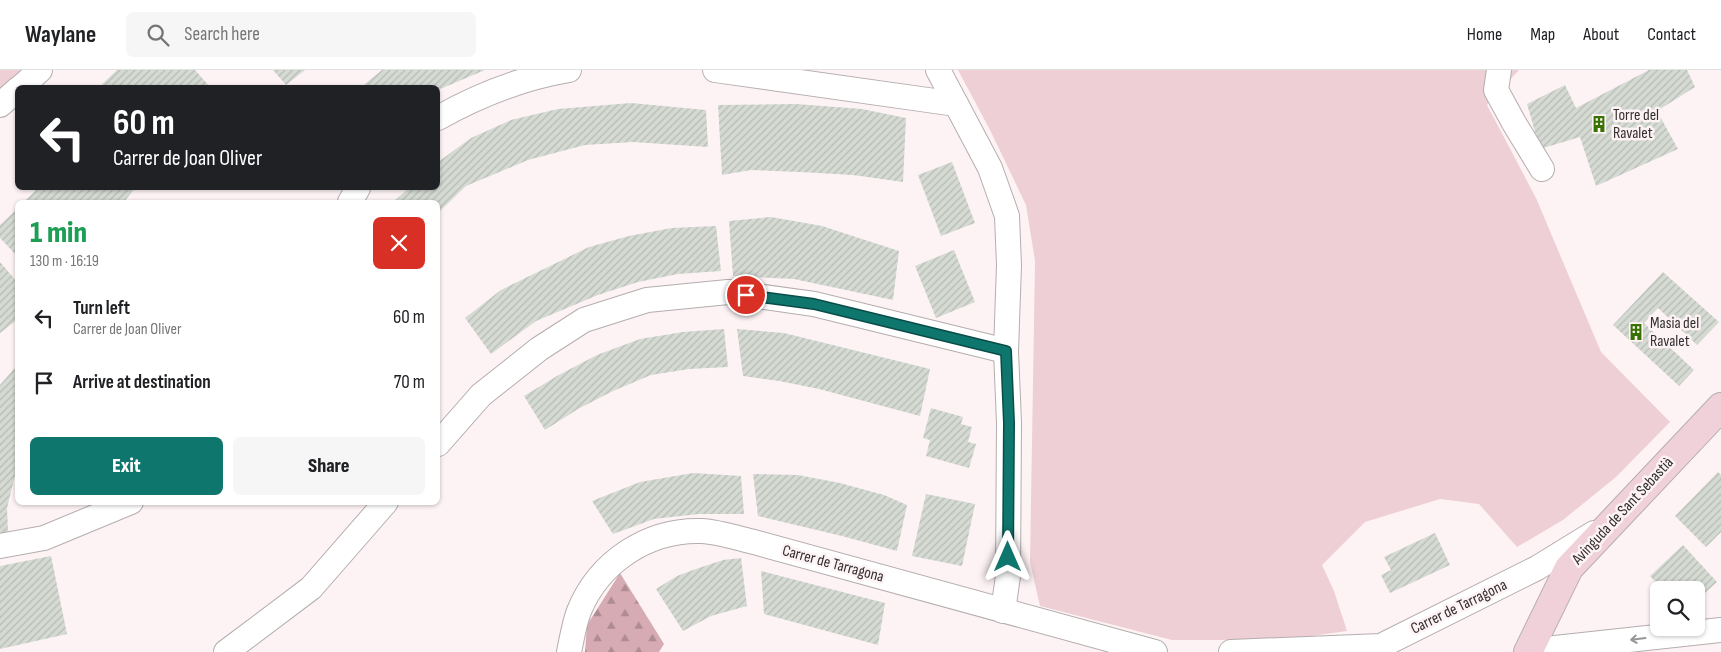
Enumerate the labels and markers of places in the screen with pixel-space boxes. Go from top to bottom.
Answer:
place label: Torre del Ravalet [1613,106,1659,143]
building icon: Torre del Ravalet [1589,114,1609,134]
pin [725,274,767,316]
place label: Masia del Ravalet [1650,314,1699,351]
building icon: Masia del Ravalet [1626,322,1646,342]

